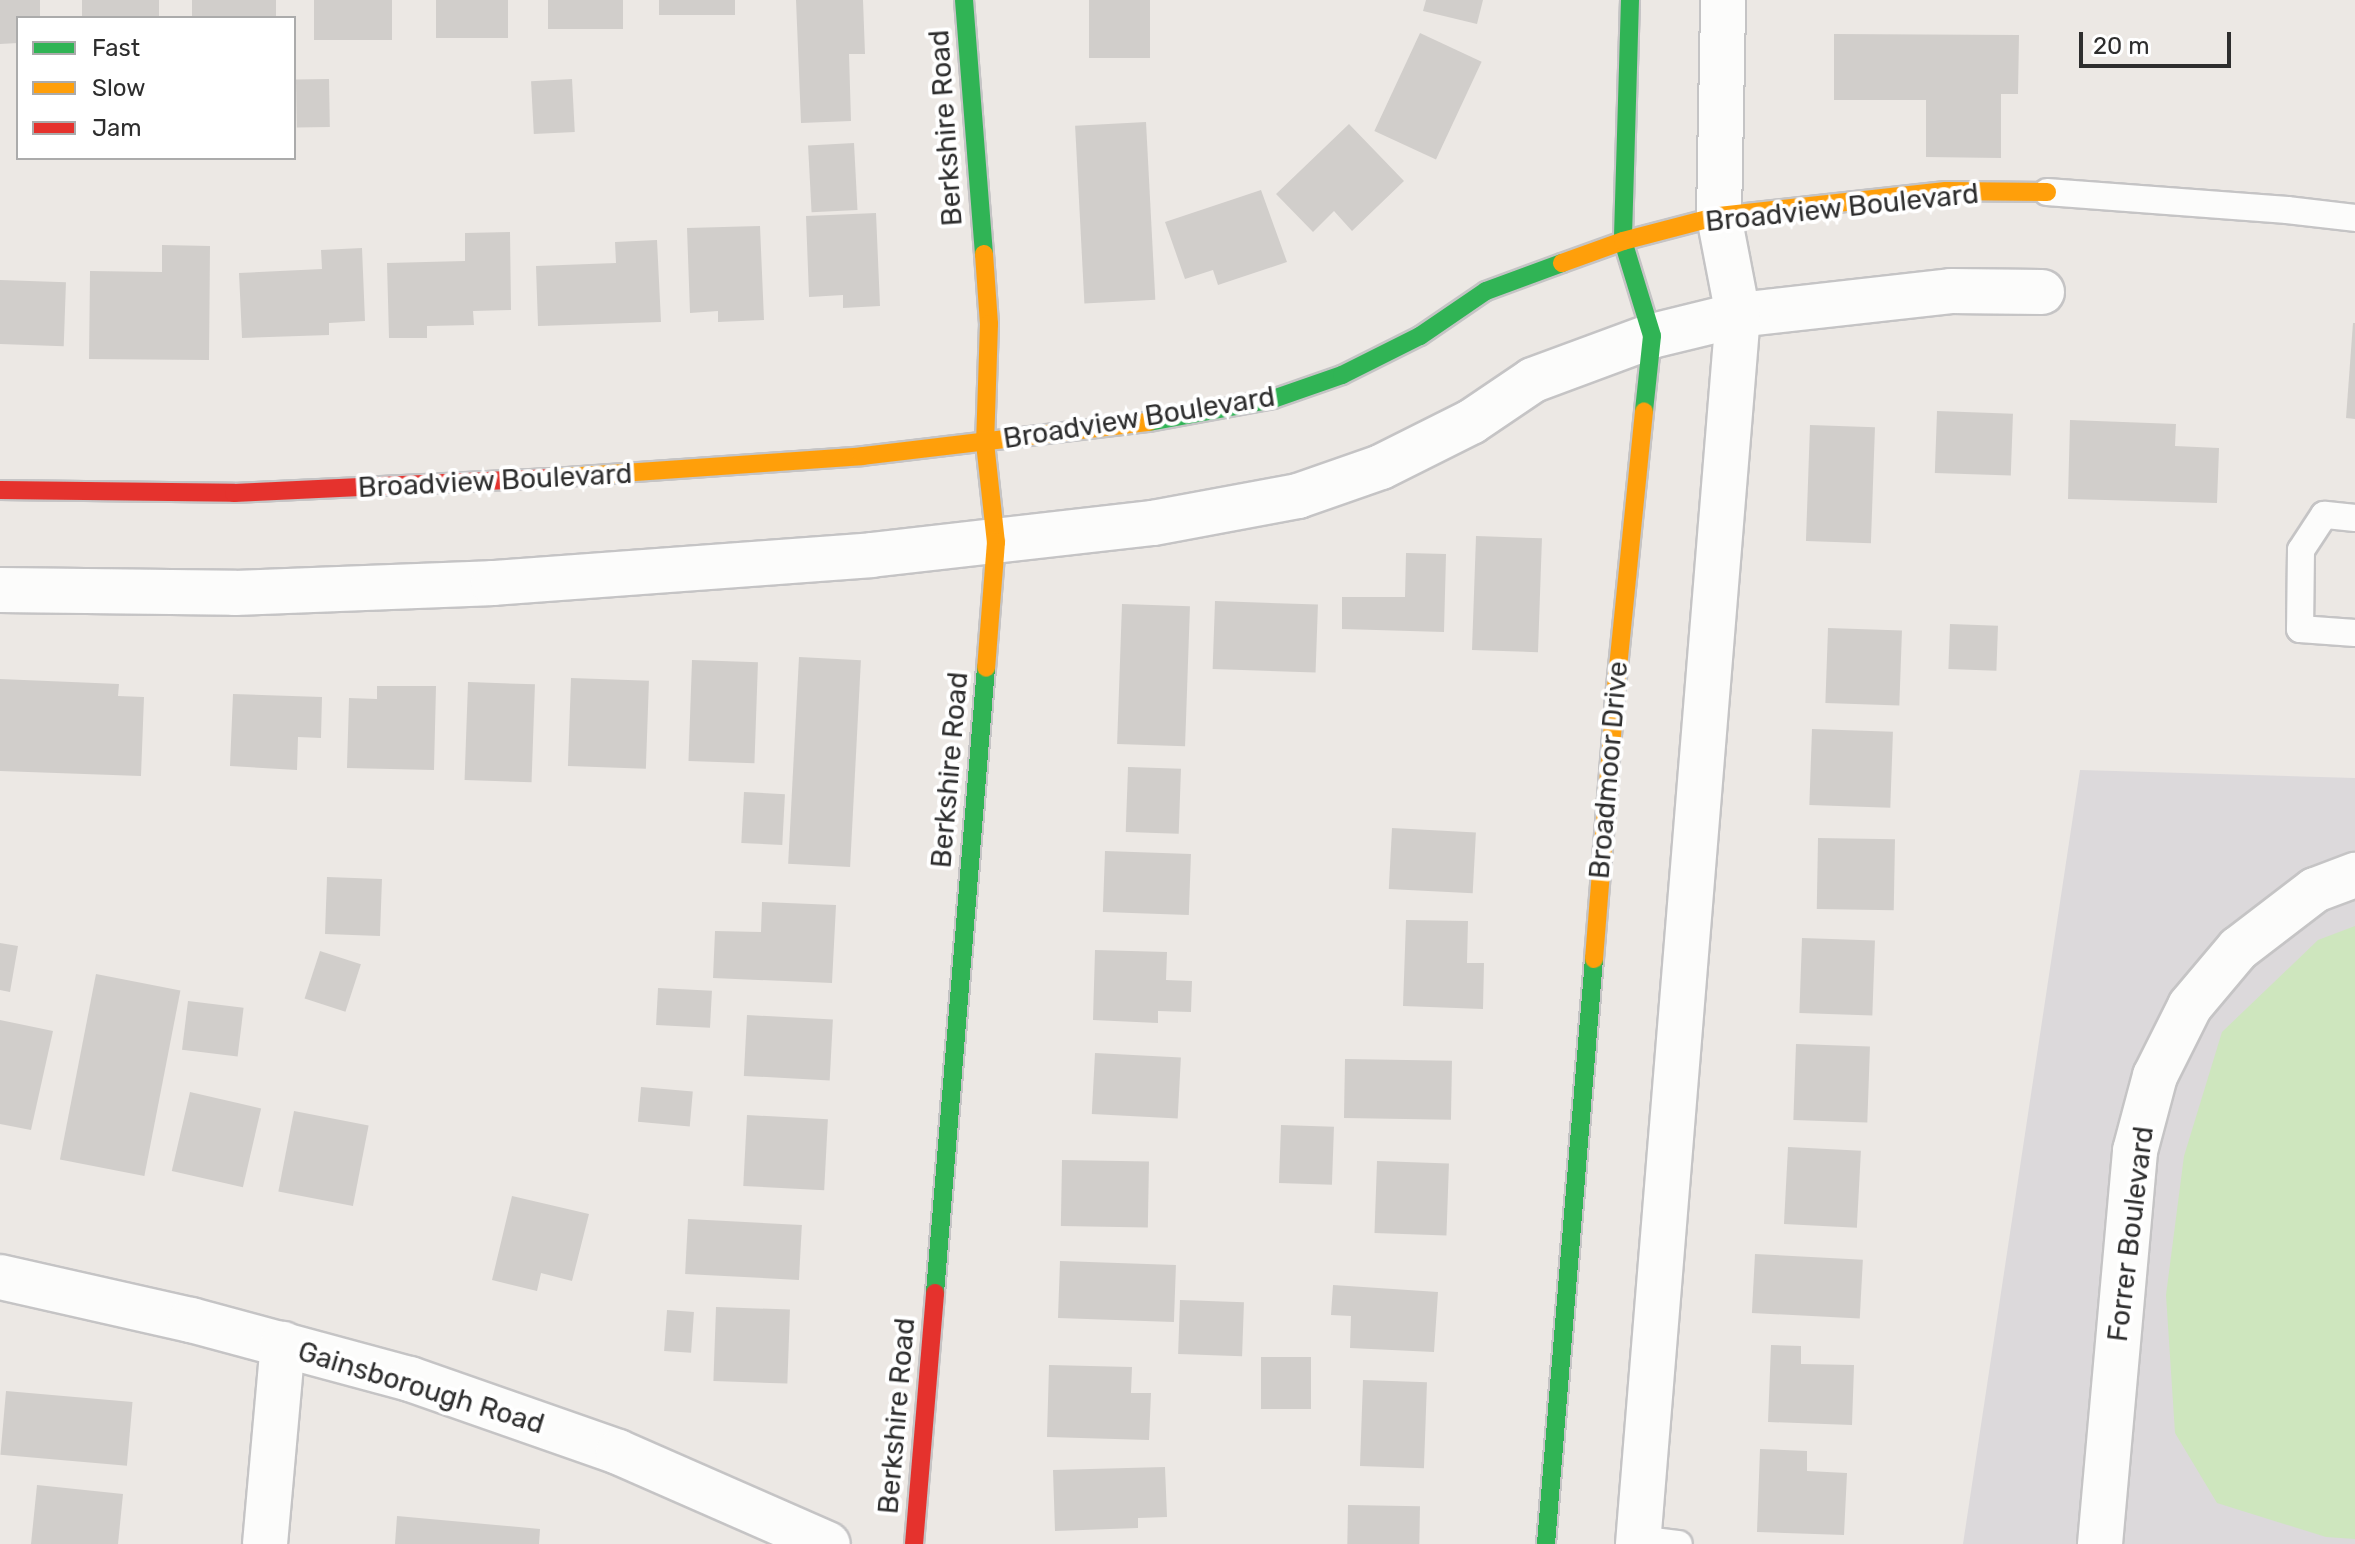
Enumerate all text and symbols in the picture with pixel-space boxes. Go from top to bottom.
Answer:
legend [16,16,296,160]
scale bar [2083,16,2235,66]
street label: Berkshire Road [922,29,970,227]
text: 20 m [2093,32,2150,60]
text: Fast [92,34,140,62]
text: Slow [92,74,145,102]
text: Jam [92,114,142,142]
street label: Broadview Boulevard [1703,177,1981,239]
street label: Broadview Boulevard [1000,380,1278,456]
street label: Broadview Boulevard [357,457,633,505]
street label: Broadmoor Drive [1583,659,1635,881]
street label: Berkshire Road [925,671,975,869]
street label: Forrer Boulevard [2101,1124,2161,1344]
street label: Berkshire Road [872,1317,922,1515]
street label: Gainsborough Road [294,1335,548,1441]

